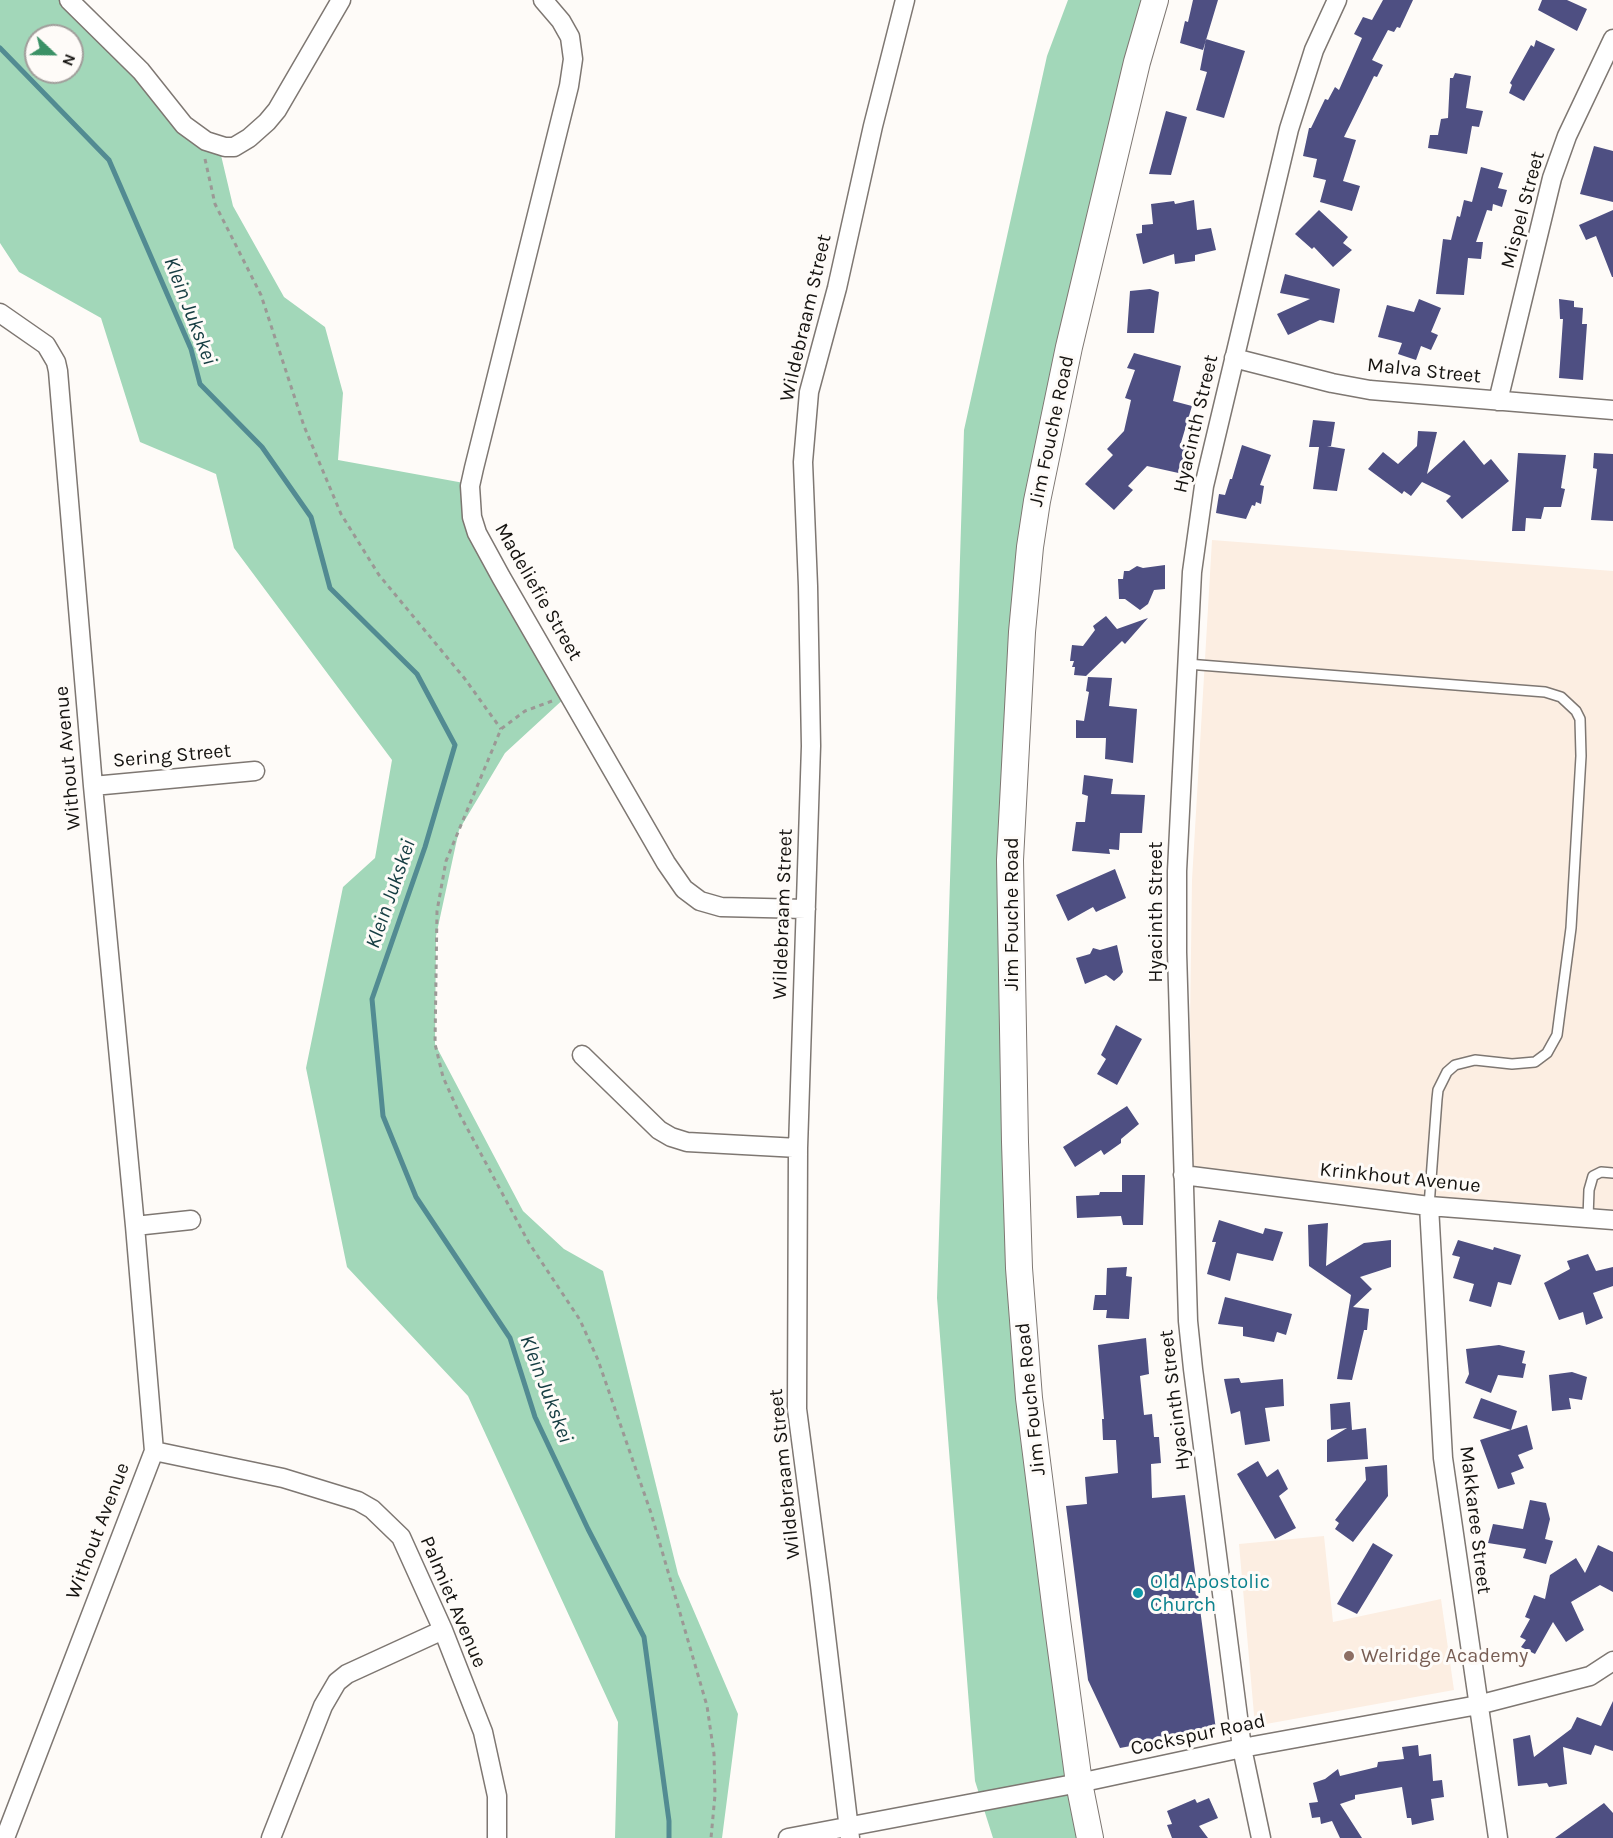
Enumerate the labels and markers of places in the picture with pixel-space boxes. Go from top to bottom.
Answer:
place label: Old Apostolic Church [1150,1570,1270,1617]
marker: Old Apostolic Church [1131,1586,1145,1600]
place label: Welridge Academy [1361,1644,1528,1668]
marker: Welridge Academy [1342,1649,1356,1663]

